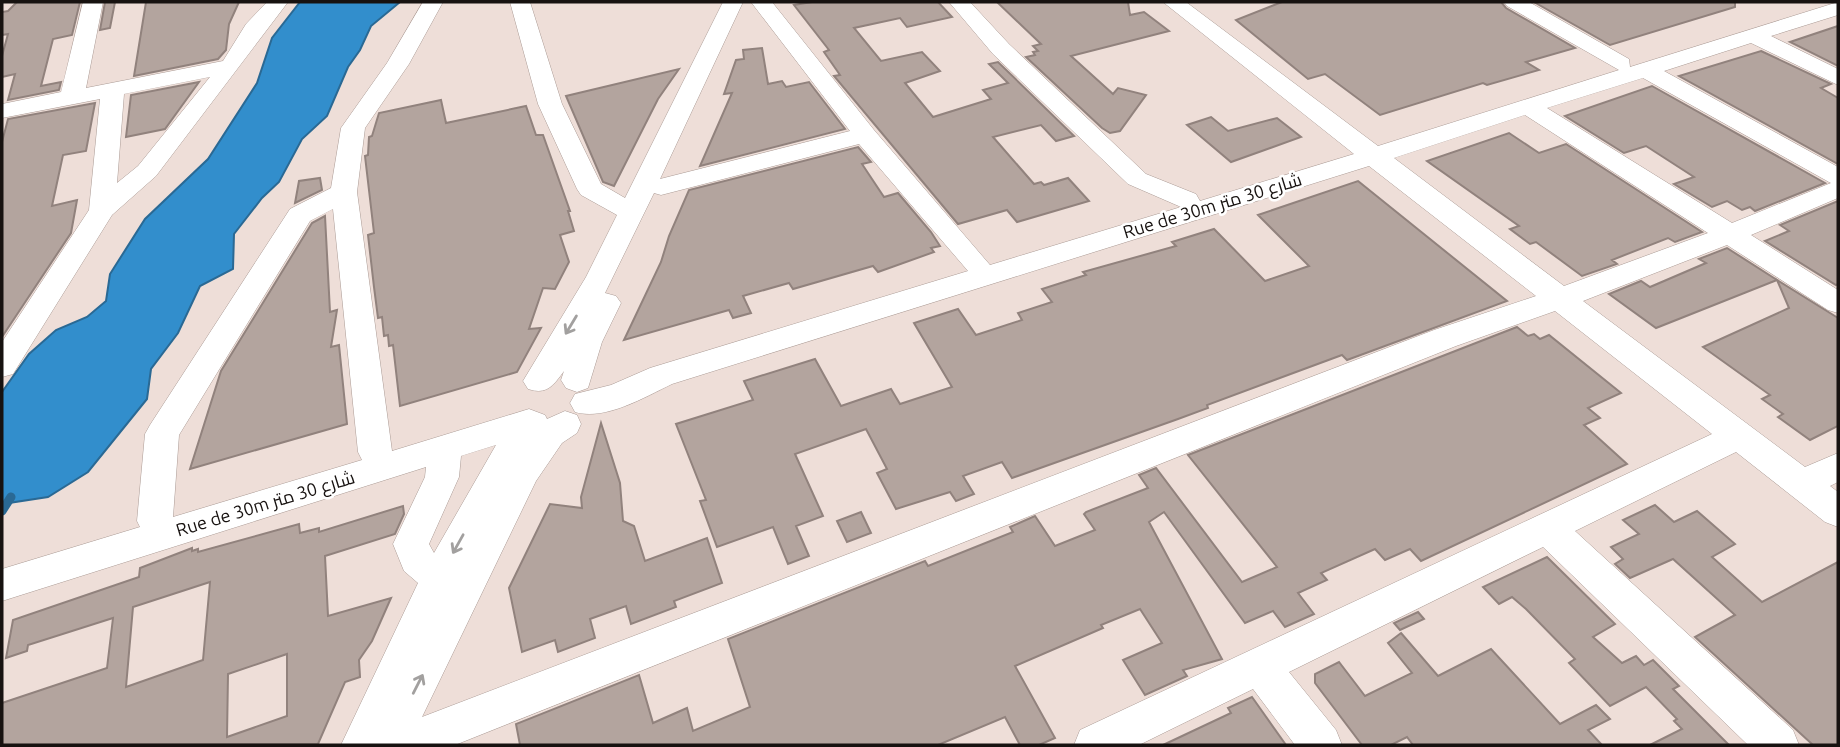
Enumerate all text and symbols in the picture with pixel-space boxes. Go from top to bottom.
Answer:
street label: Rue de 30m شارع 30 متر [1120,168,1305,245]
one-way arrow [564,315,578,335]
street label: Rue de 30m شارع 30 متر [173,466,358,543]
one-way arrow [451,533,464,554]
one-way arrow [411,674,425,695]

